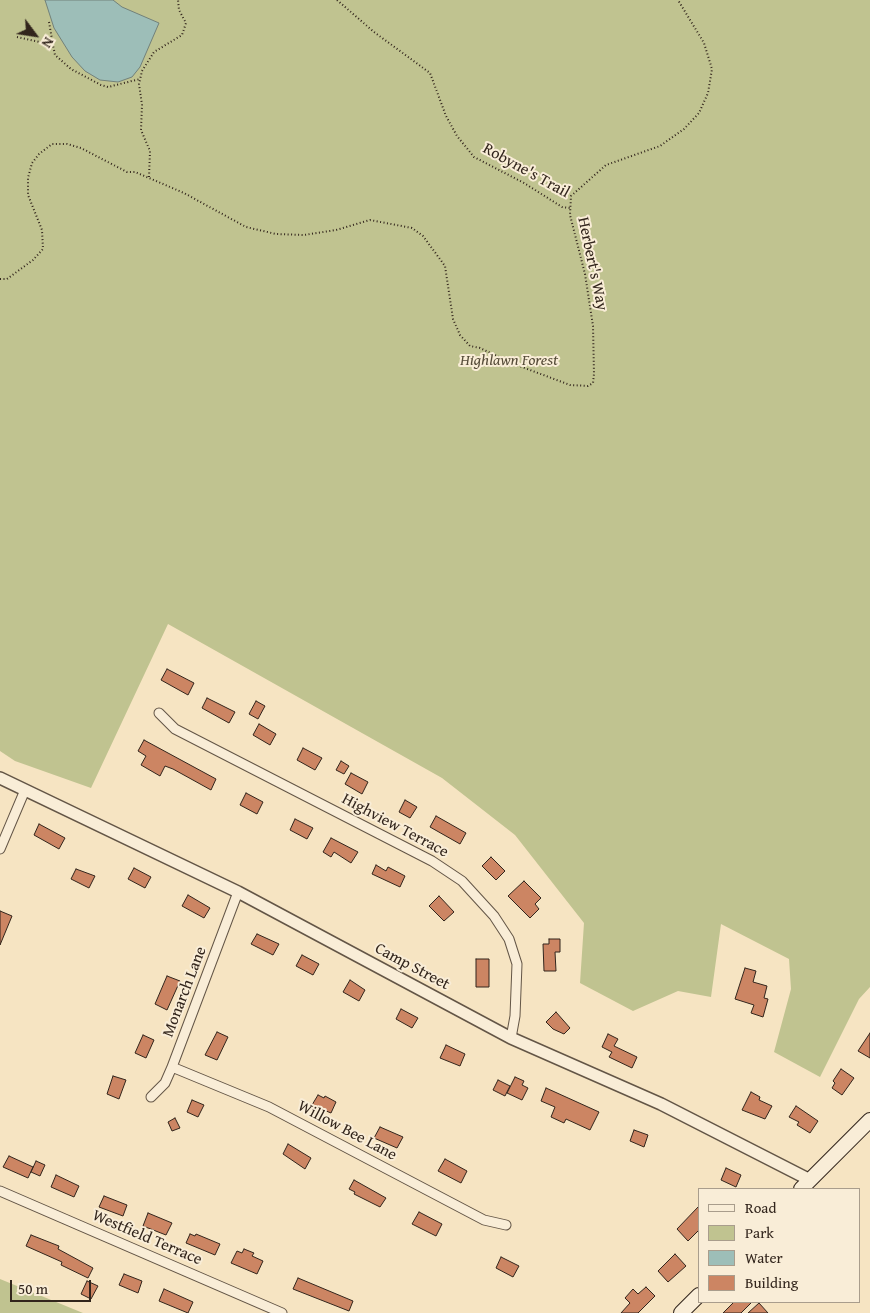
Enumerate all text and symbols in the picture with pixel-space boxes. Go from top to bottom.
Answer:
north arrow [10,10,60,60]
text: N [37,34,59,52]
street label: Robyne's Trail [479,139,573,203]
street label: Herbert's Way [573,215,611,313]
park label: Highlawn Forest [460,351,558,371]
street label: Highview Terrace [338,790,452,862]
street label: Camp Street [371,939,453,995]
street label: Monarch Lane [159,944,211,1040]
street label: Willow Bee Lane [294,1097,400,1165]
legend [698,1188,860,1303]
text: Road [745,1197,776,1218]
street label: Westfield Terrace [89,1206,205,1270]
text: Park [745,1222,774,1243]
text: Water [745,1247,783,1268]
scale bar [12,1270,94,1302]
text: Building [745,1272,798,1293]
text: 50 m [18,1278,48,1299]

